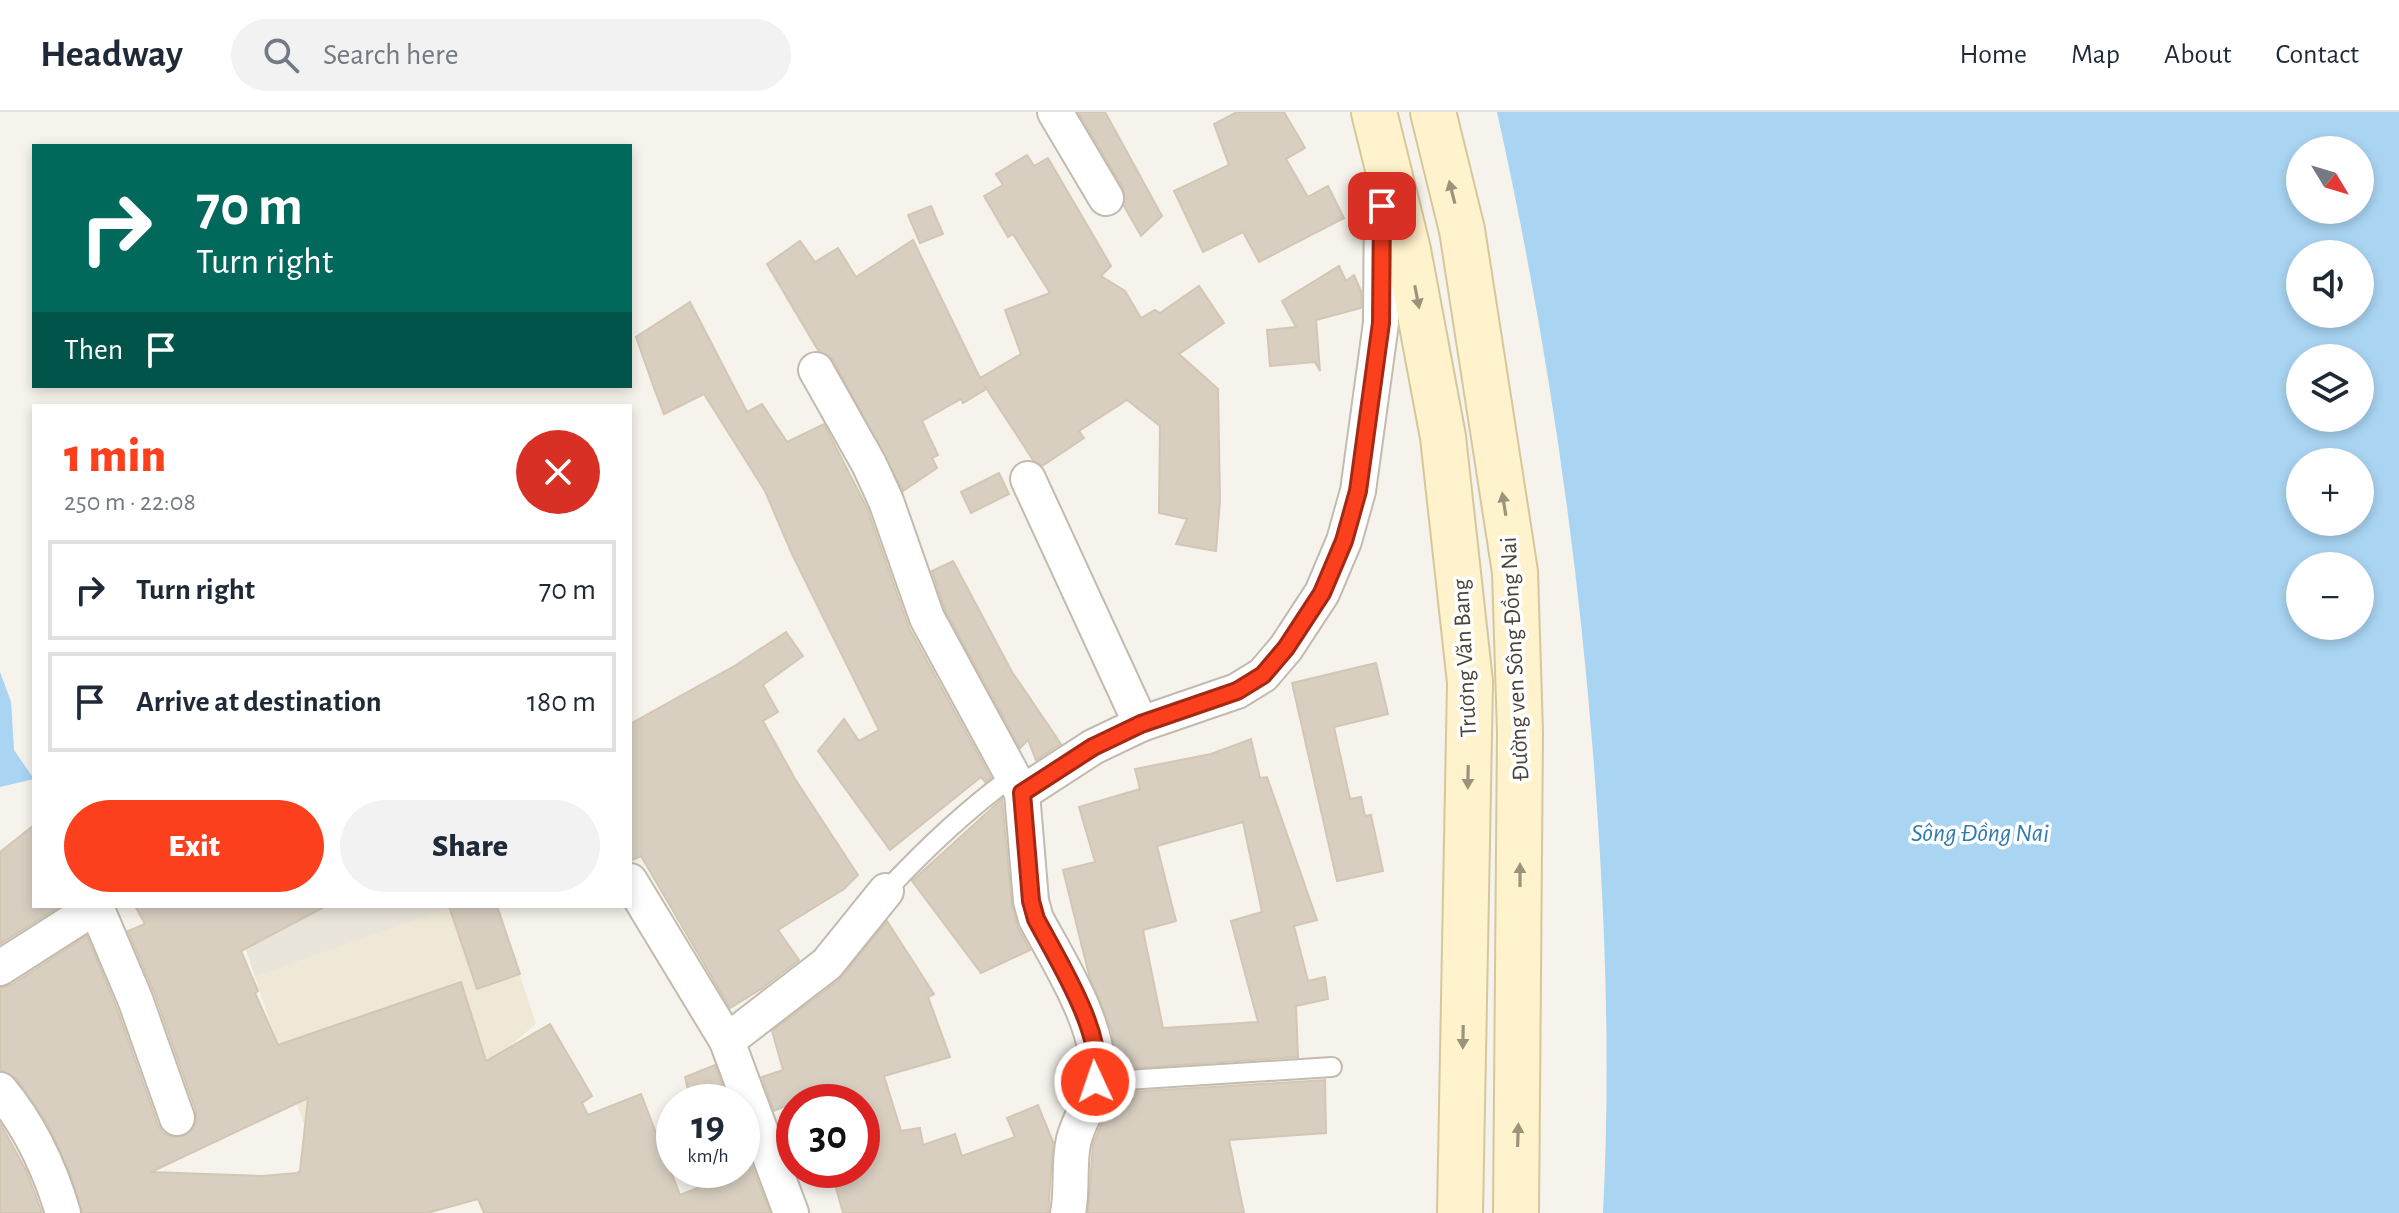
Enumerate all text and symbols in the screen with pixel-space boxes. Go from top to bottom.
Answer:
search box [231,19,791,91]
icon: search [259,33,303,77]
text: Headway [40,36,183,74]
text: Search here [323,40,459,70]
text: Home [1960,41,2027,69]
text: Map [2071,41,2120,69]
text: About [2164,41,2232,69]
text: Contact [2276,41,2359,69]
north arrow [2286,136,2374,224]
map controls [2286,136,2374,640]
pin [1348,172,1416,240]
icon: right [64,176,168,280]
text: 70 m [196,179,303,235]
one-way arrow [1446,180,1458,205]
icon: arrive [1360,184,1404,228]
button: sound [2286,240,2374,328]
text: Turn right [196,244,333,280]
one-way arrow [1412,285,1424,310]
icon: arrive [139,328,183,372]
text: Then [64,335,123,365]
button: layers [2286,344,2374,432]
button: close [516,430,600,514]
text: 1 min [64,433,166,481]
button: + [2286,448,2374,536]
text: 250 m · 22:08 [64,489,196,515]
one-way arrow [1497,491,1510,516]
street label: Đường ven Sông Đồng Nai [1497,536,1533,782]
button: − [2286,552,2374,640]
icon: right [68,568,112,612]
text: Turn right [136,575,255,605]
text: 70 m [539,575,596,605]
street label: Trương Văn Bang [1449,578,1481,738]
icon: arrive [68,680,112,724]
text: Arrive at destination [136,687,382,717]
text: 180 m [527,687,596,717]
one-way arrow [1462,765,1474,790]
button: Exit [64,800,324,892]
button: Share [340,800,600,892]
water label: Sông Đồng Nai [1911,820,2049,846]
one-way arrow [1514,862,1526,887]
one-way arrow [1456,1025,1469,1050]
position arrow [1053,1040,1137,1124]
speed limit sign: 30 [776,1084,880,1188]
text: 19 [691,1106,725,1146]
one-way arrow [1512,1122,1524,1147]
text: km/h [687,1146,729,1166]

